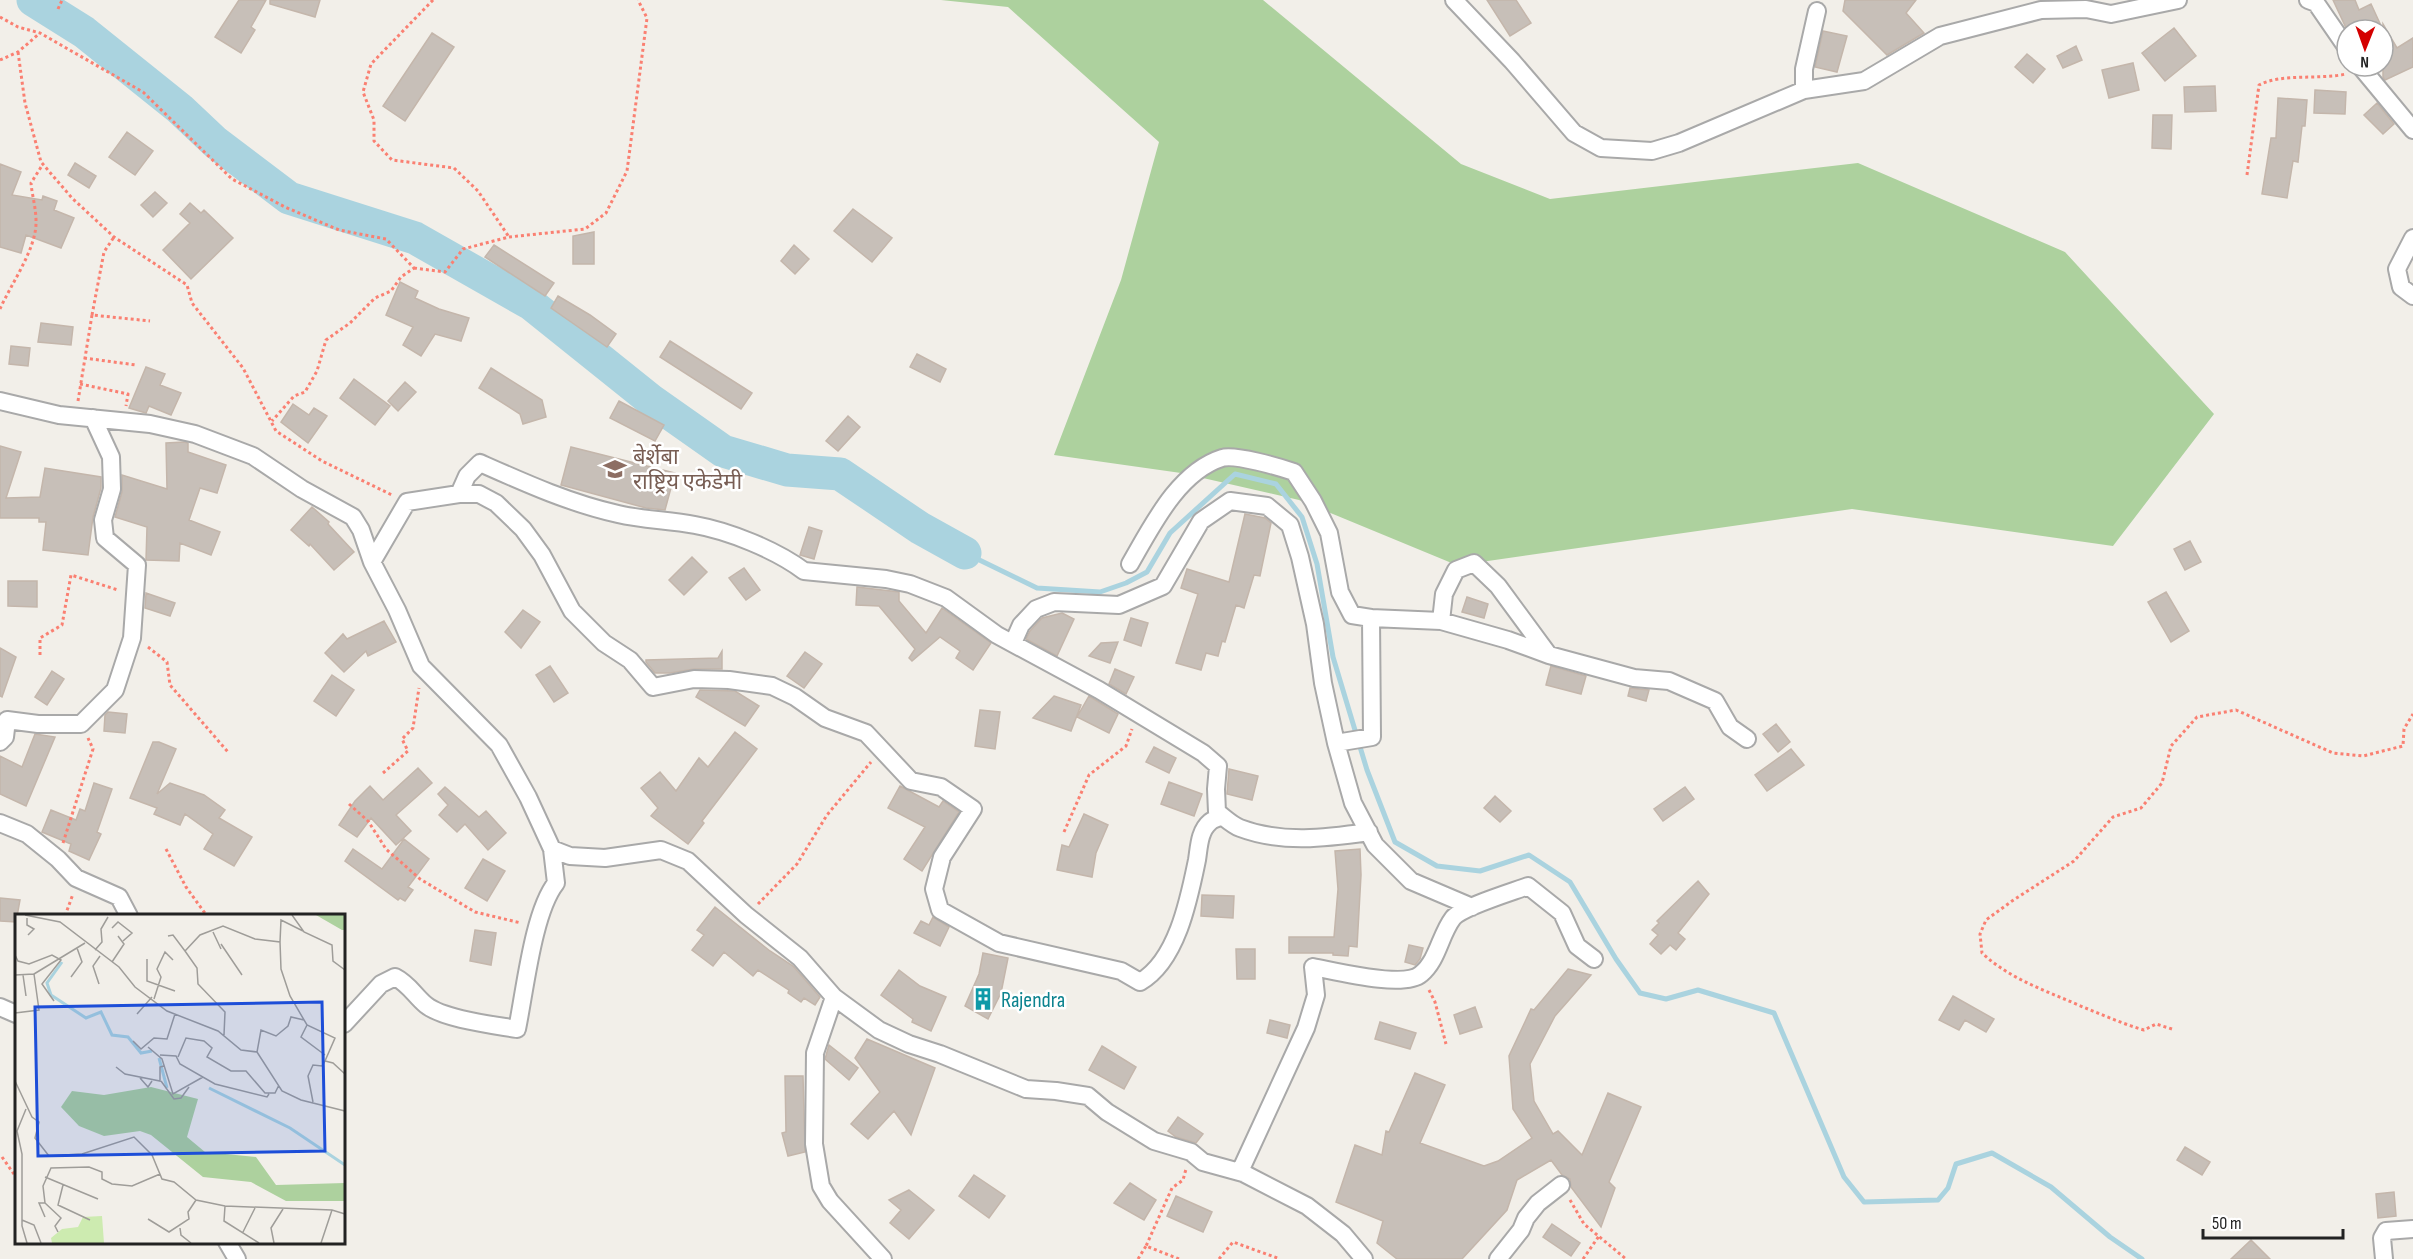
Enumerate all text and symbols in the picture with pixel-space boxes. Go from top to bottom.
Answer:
north arrow [2335,18,2395,78]
text: N [2360,52,2369,71]
place label: बेर्शेबा राष्ट्रिय एकेडेमी [633,443,742,496]
school or university icon: बेर्शेबा राष्ट्रिय एकेडेमी [602,456,628,482]
inset map [15,914,345,1244]
building icon: Rajendra [970,986,996,1012]
place label: Rajendra [1001,987,1065,1014]
scale bar [2203,1202,2342,1240]
text: 50 m [2212,1213,2242,1234]

